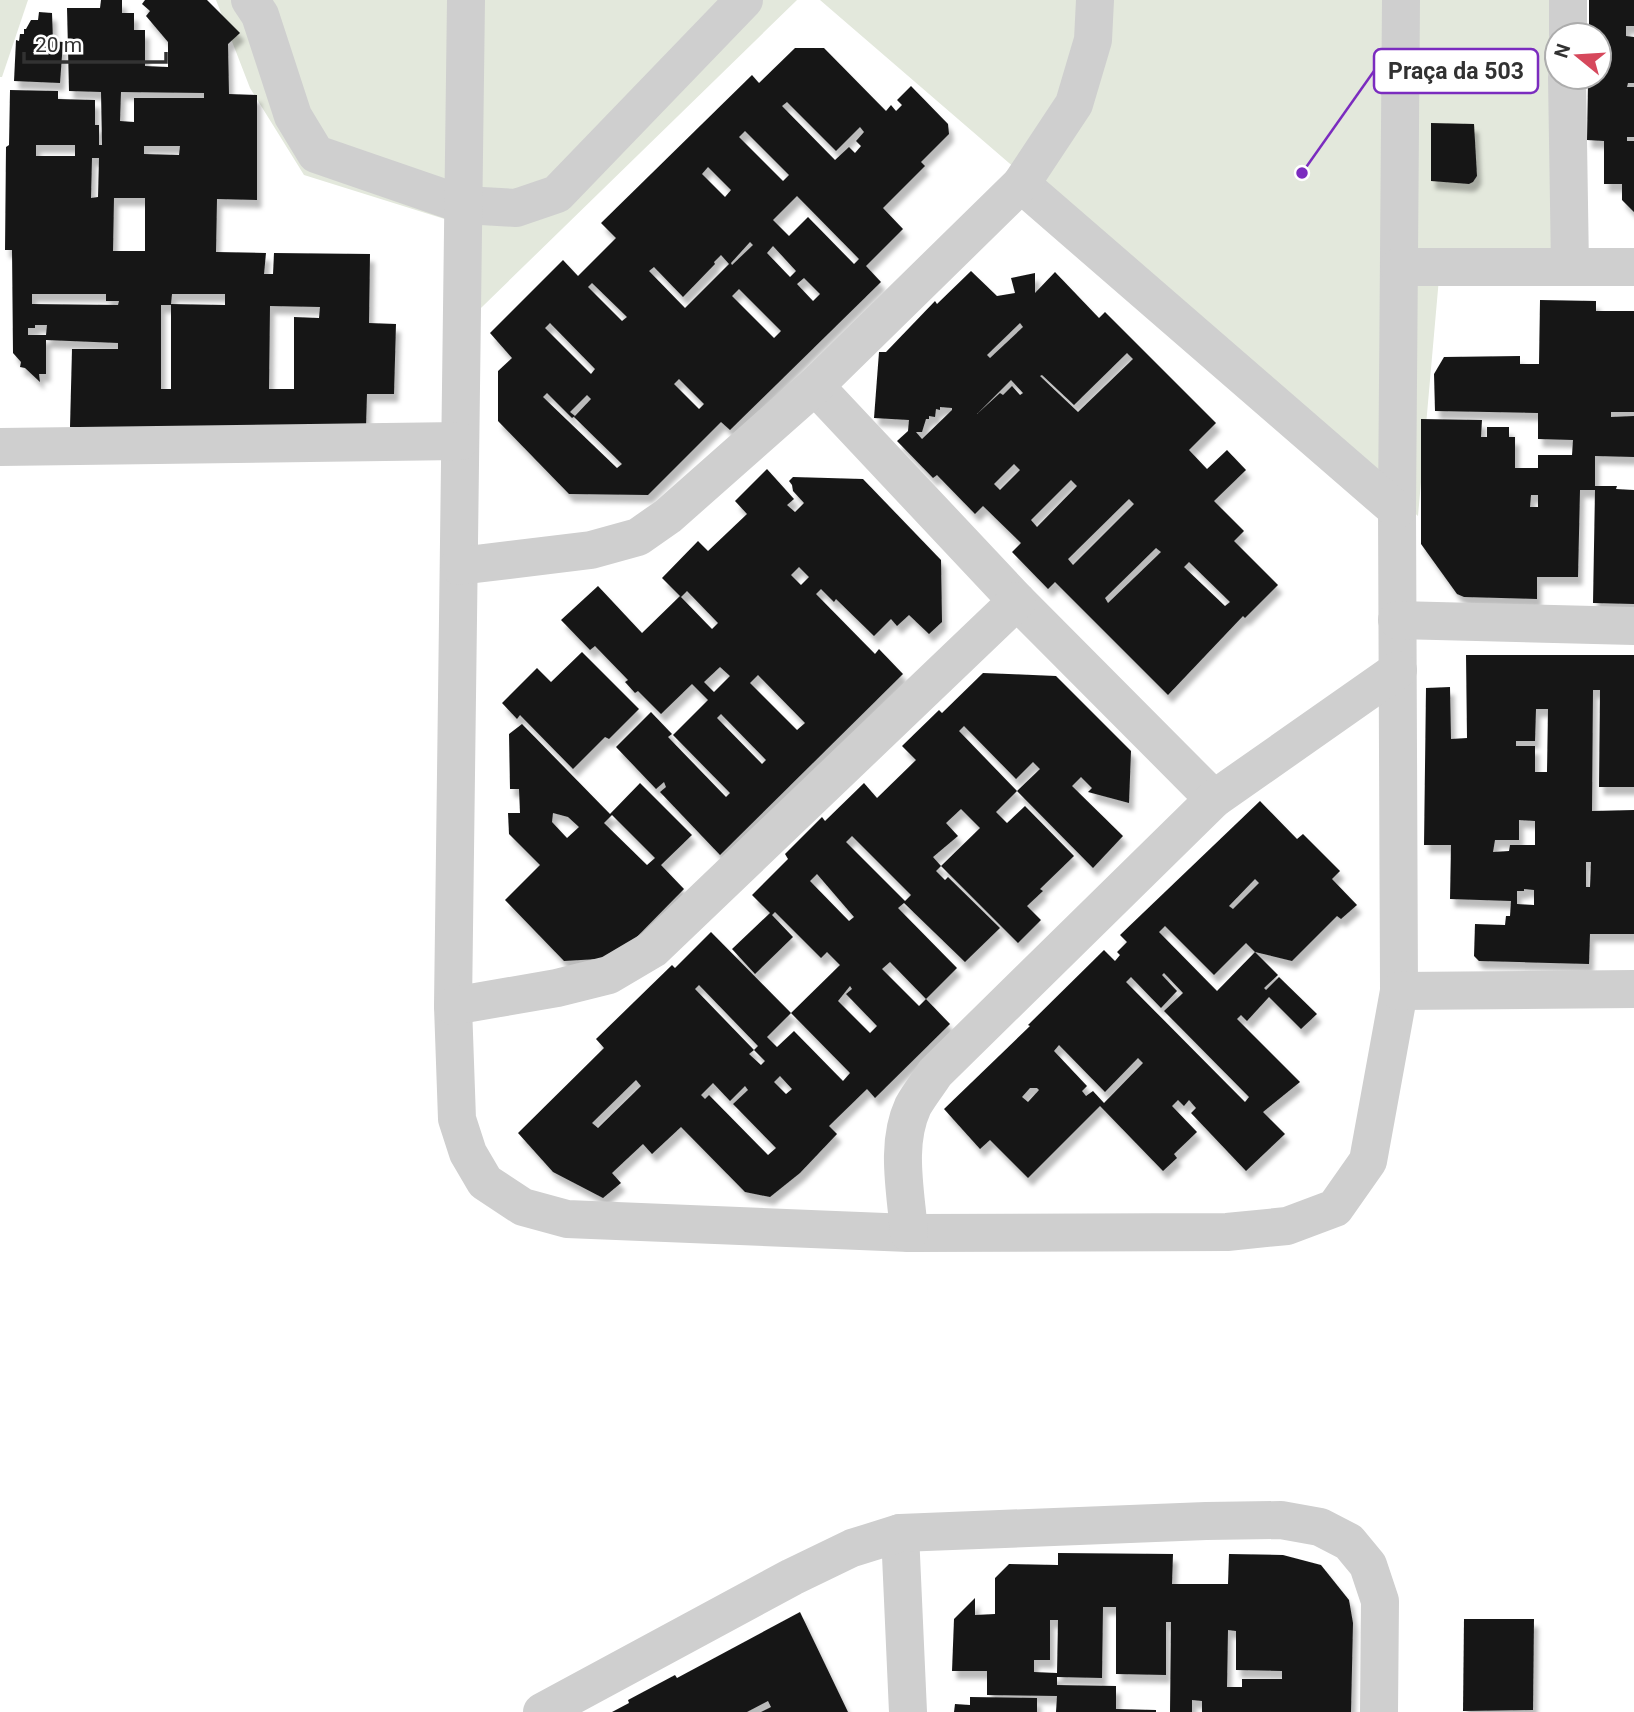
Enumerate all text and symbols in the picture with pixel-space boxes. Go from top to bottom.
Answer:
scale bar [24,21,166,65]
north arrow [1543,21,1613,91]
text: 20 m [35,33,82,57]
text: N [1549,41,1575,61]
callout: Praça da 503 [1374,49,1538,93]
text: Praça da 503 [1388,58,1524,85]

